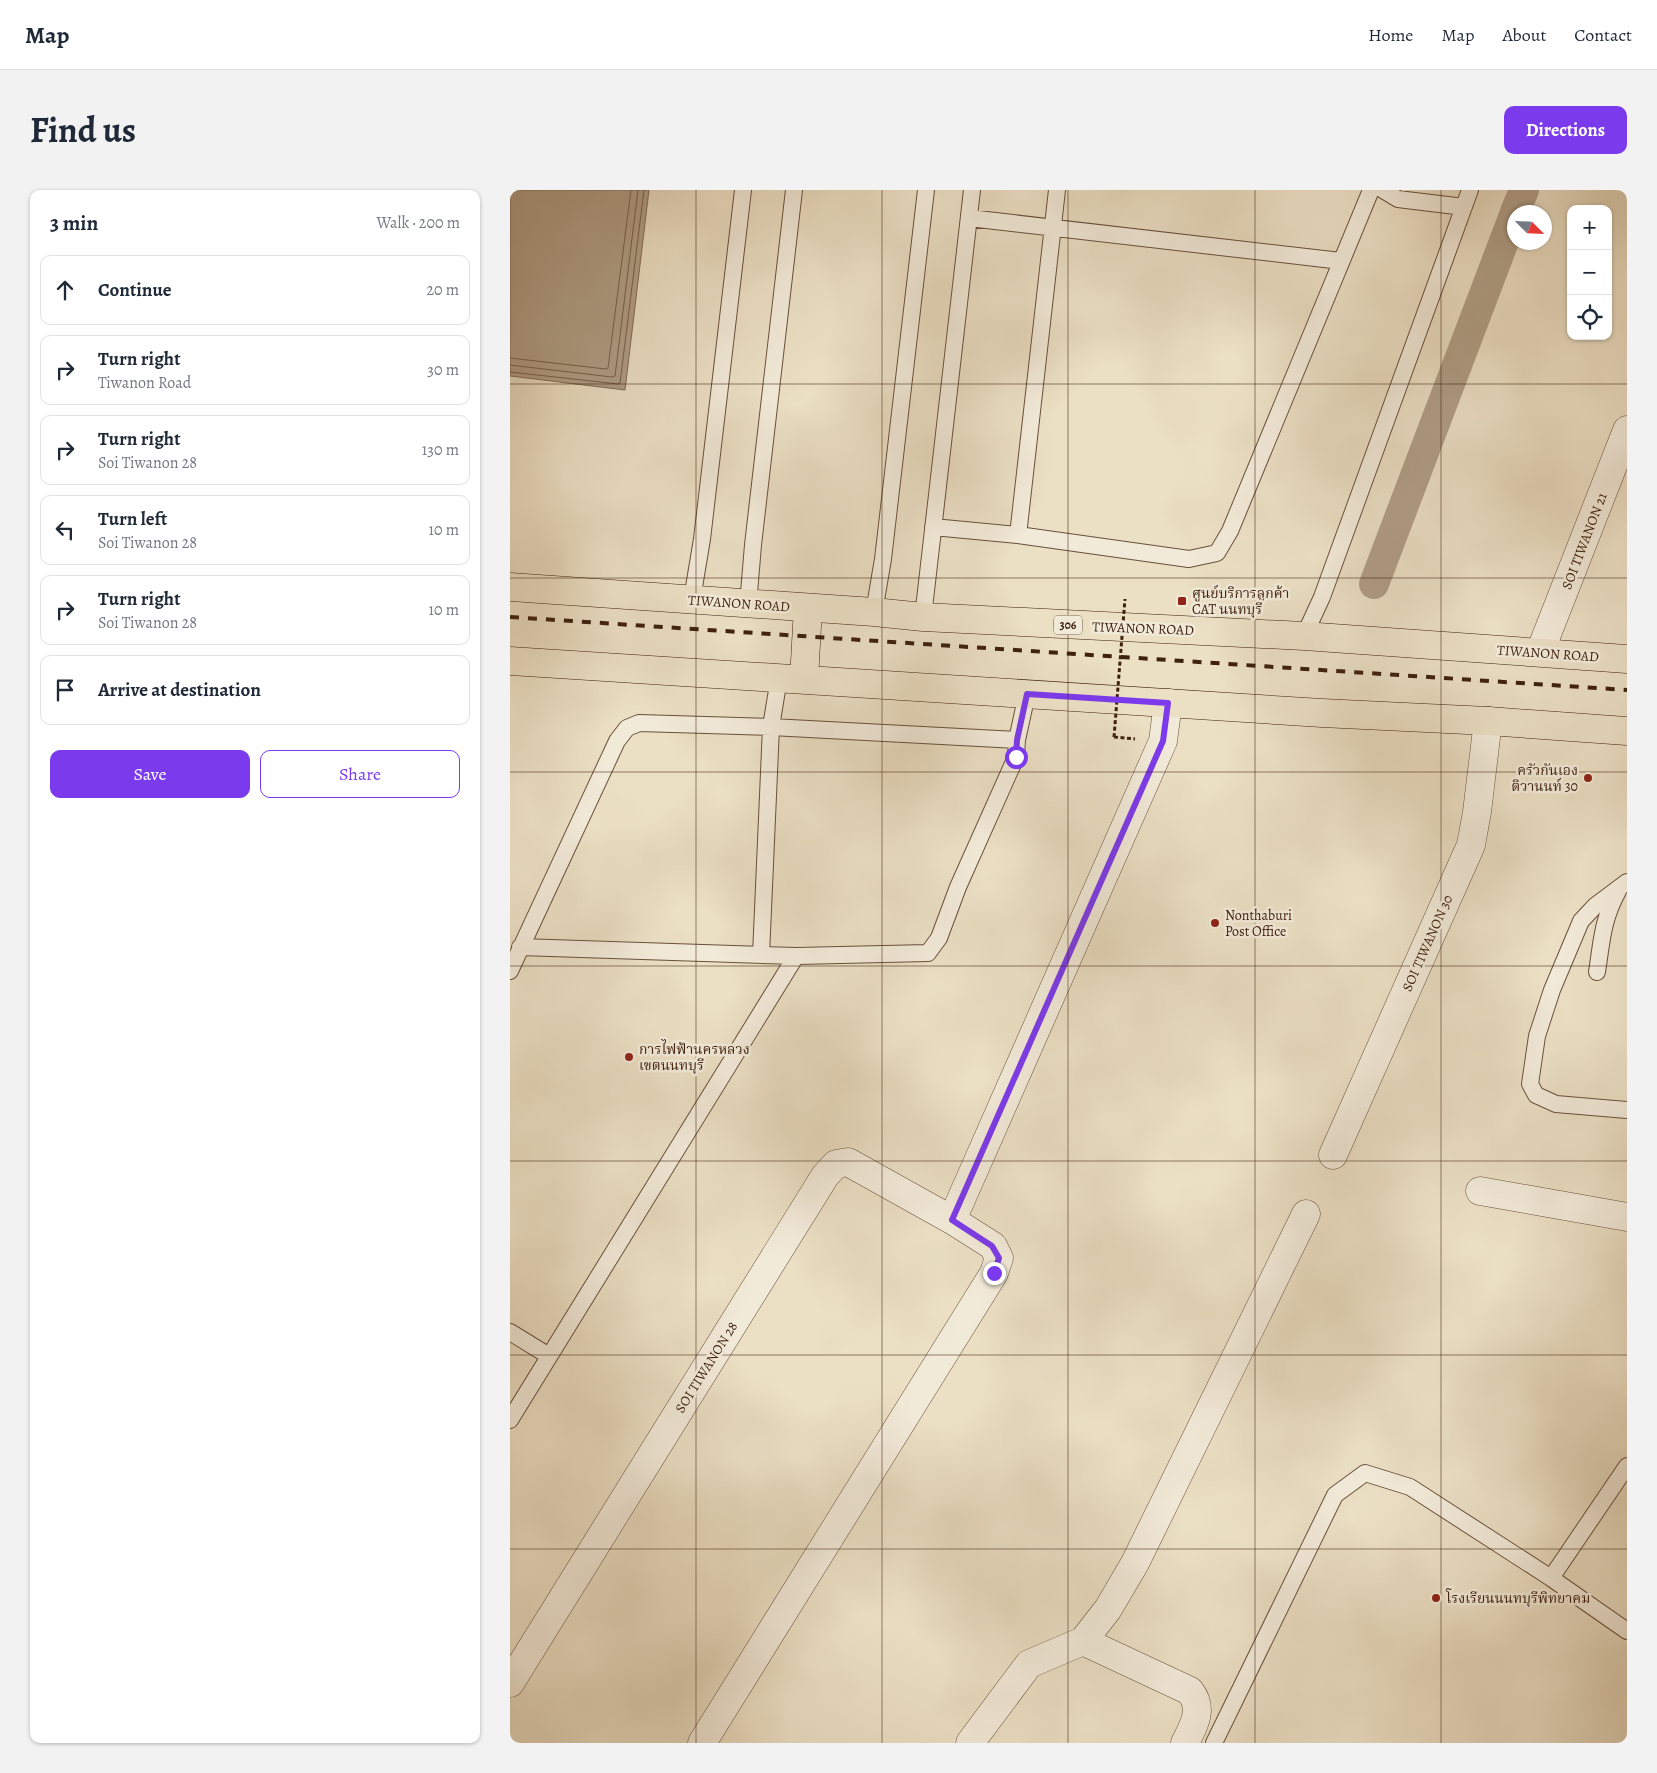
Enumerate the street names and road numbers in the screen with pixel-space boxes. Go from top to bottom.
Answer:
street label: SOI TIWANON 21 [1557,490,1612,592]
street label: TIWANON ROAD [687,590,791,617]
road number: 306 [1054,616,1082,634]
street label: TIWANON ROAD [1092,617,1194,640]
street label: TIWANON ROAD [1496,640,1600,667]
street label: SOI TIWANON 30 [1398,892,1457,995]
street label: SOI TIWANON 28 [671,1318,742,1417]

